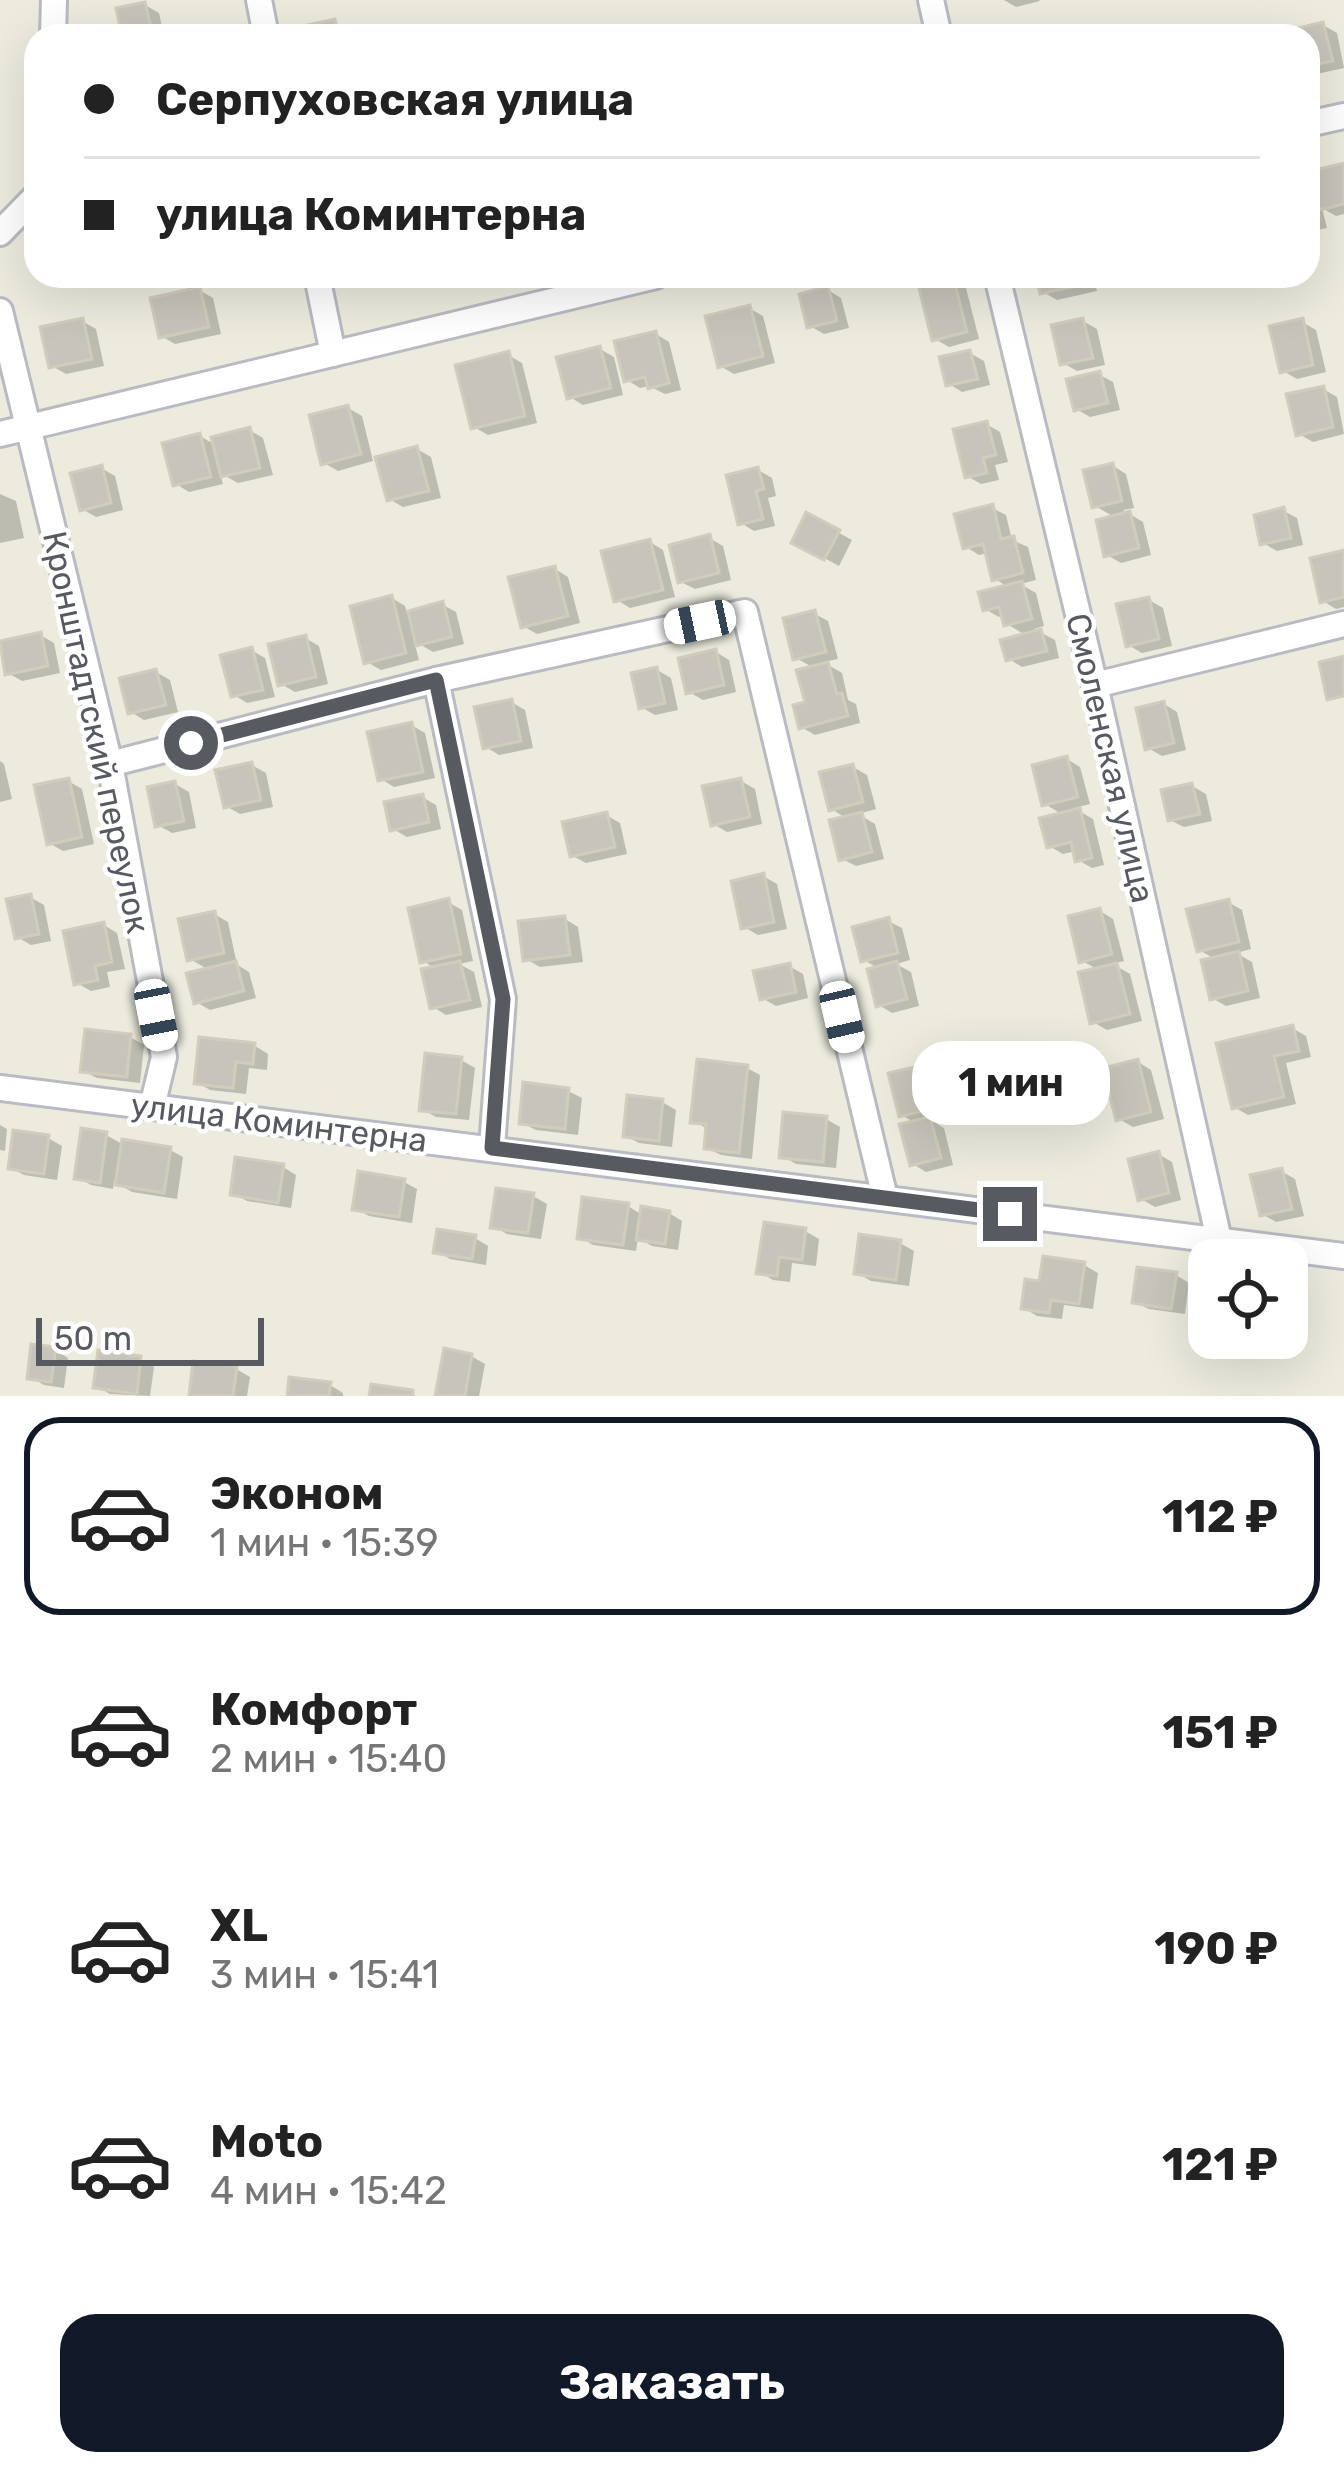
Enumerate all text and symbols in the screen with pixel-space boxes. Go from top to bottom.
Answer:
text: Серпуховская улица [156,73,634,126]
text: улица Коминтерна [156,188,586,241]
street label: Кронштадтский переулок [35,527,158,937]
car [661,597,739,647]
street label: Смоленская улица [1058,610,1163,907]
route start [164,716,218,770]
car [131,976,181,1054]
car [816,978,868,1056]
callout: 1 мин [911,1040,1109,1124]
text: 1 мин [958,1060,1064,1106]
street label: улица Коминтерна [129,1085,429,1160]
route end [983,1187,1037,1241]
map controls [1188,1239,1308,1359]
button: locate [1188,1239,1308,1359]
scale bar [36,1312,264,1365]
text: 50 m [54,1319,132,1358]
icon: car [66,1462,174,1570]
text: Эконом [210,1467,384,1520]
text: 112 ₽ [1162,1490,1278,1543]
text: 1 мин · 15:39 [210,1520,439,1566]
icon: car [66,1678,174,1786]
text: Комфорт [210,1683,417,1736]
text: 151 ₽ [1162,1706,1278,1759]
text: 2 мин · 15:40 [210,1736,447,1782]
icon: car [66,1894,174,2002]
text: XL [210,1899,268,1952]
text: 190 ₽ [1154,1922,1278,1975]
text: 3 мин · 15:41 [210,1952,439,1998]
icon: car [66,2110,174,2218]
text: Moto [210,2115,323,2168]
text: 121 ₽ [1162,2138,1278,2191]
text: 4 мин · 15:42 [210,2168,447,2214]
button: Заказать [60,2314,1284,2452]

